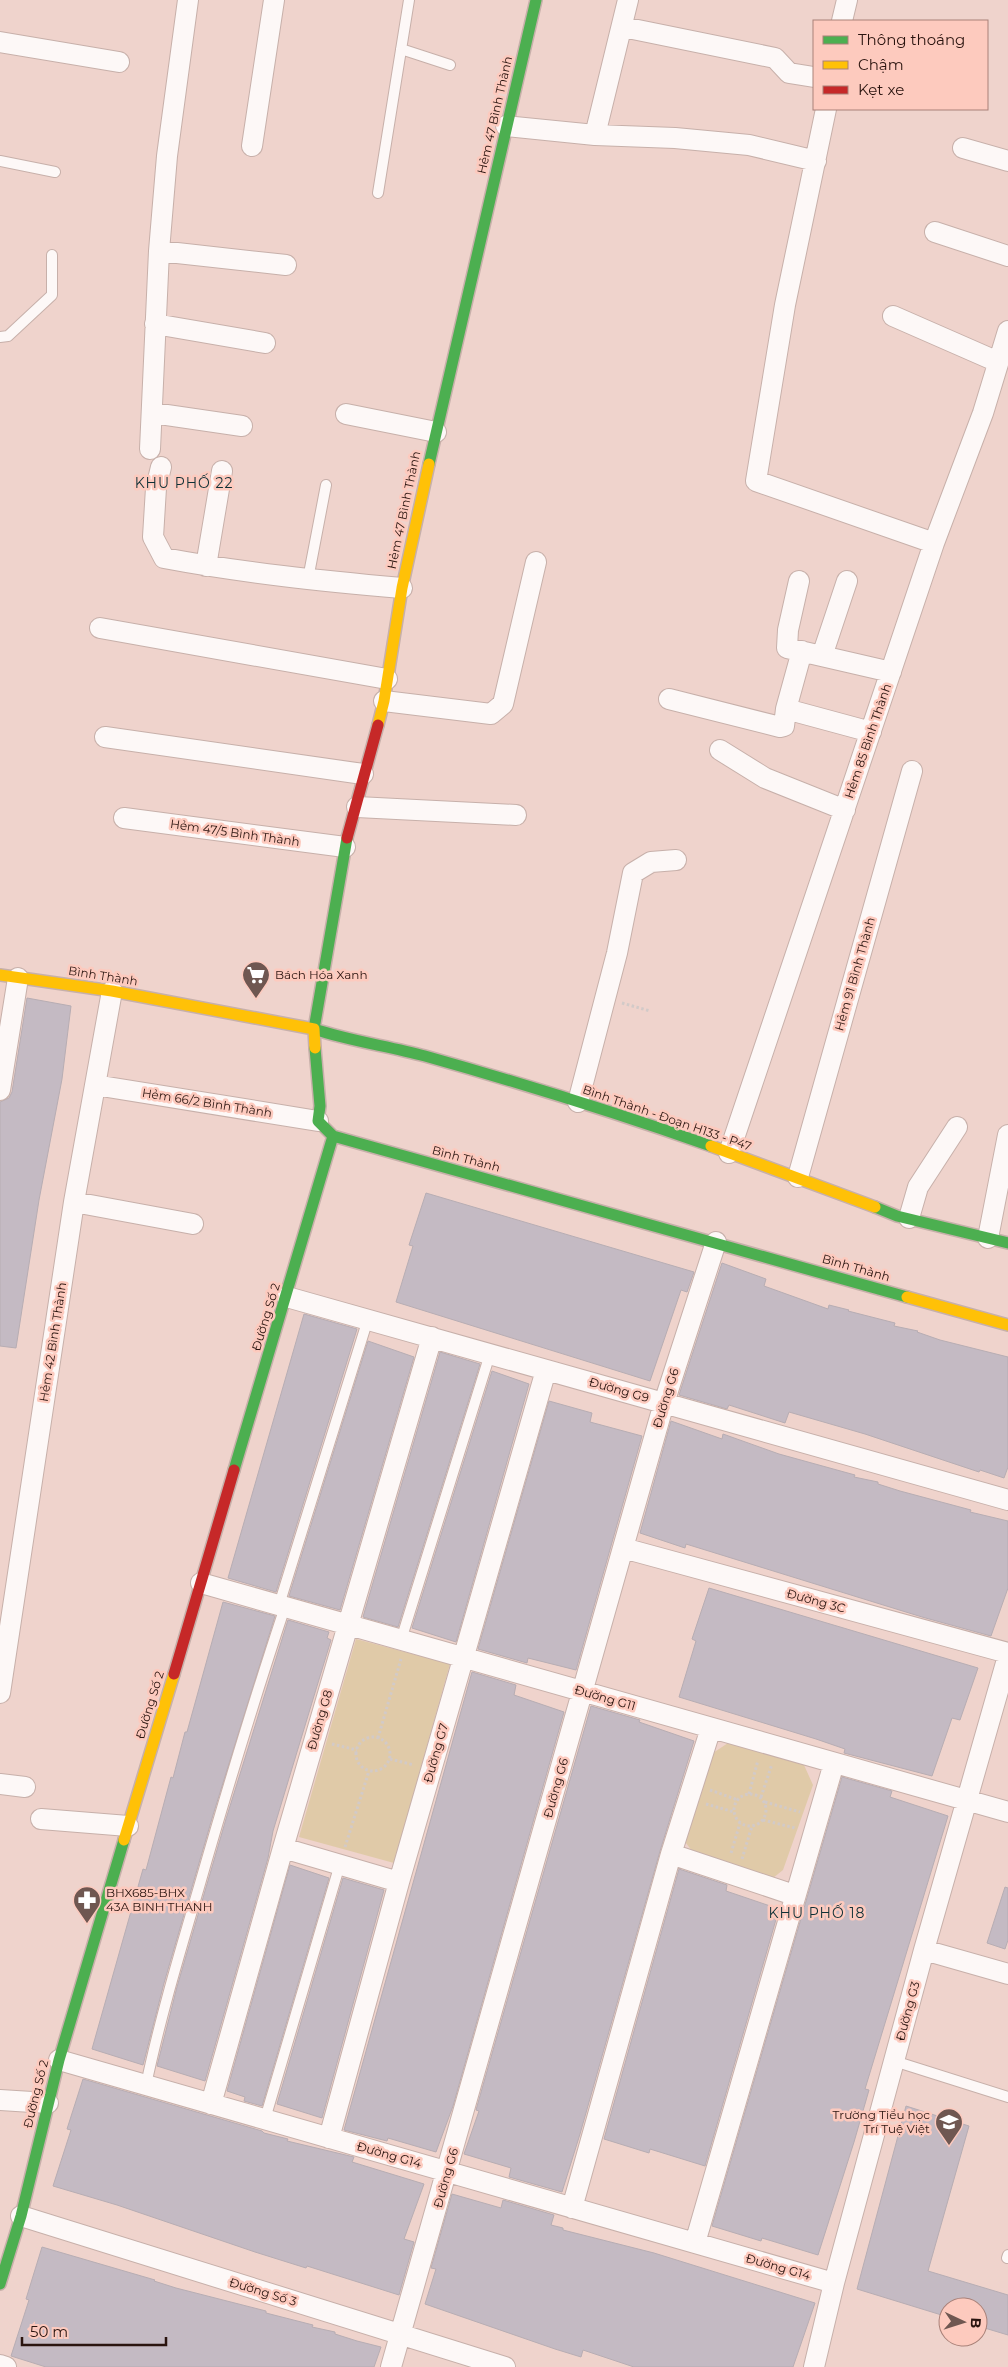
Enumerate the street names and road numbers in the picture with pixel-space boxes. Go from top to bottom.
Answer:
street label: Hẻm 47 Bình Thành [474,55,515,175]
street label: Hẻm 47 Bình Thành [384,449,423,570]
street label: Hẻm 85 Bình Thành [841,681,894,800]
street label: Hẻm 47/5 Bình Thành [169,816,301,849]
street label: Hẻm 91 Bình Thành [831,915,878,1032]
street label: Bình Thành [67,963,139,988]
street label: Bình Thành - Đoạn H133 - P47 [581,1082,754,1154]
street label: Hẻm 66/2 Bình Thành [141,1085,273,1120]
street label: Bình Thành [430,1142,502,1175]
street label: Bình Thành [820,1251,892,1284]
street label: Hẻm 42 Bình Thành [36,1281,69,1403]
street label: Đường Số 2 [248,1281,283,1352]
street label: Đường G6 [649,1366,682,1429]
street label: Đường G9 [588,1374,651,1405]
street label: Đường 3C [785,1585,848,1616]
street label: Đường Số 2 [132,1669,167,1740]
street label: Đường G11 [573,1682,637,1713]
street label: Đường G8 [304,1688,335,1752]
street label: Đường G7 [420,1721,451,1784]
street label: Đường G6 [540,1756,571,1819]
street label: Đường G3 [892,1979,923,2042]
street label: Đường Số 2 [20,2058,51,2130]
street label: Đường G14 [355,2138,423,2171]
street label: Đường G6 [430,2146,461,2209]
street label: Đường G14 [744,2250,812,2283]
street label: Đường Số 3 [228,2274,299,2309]

